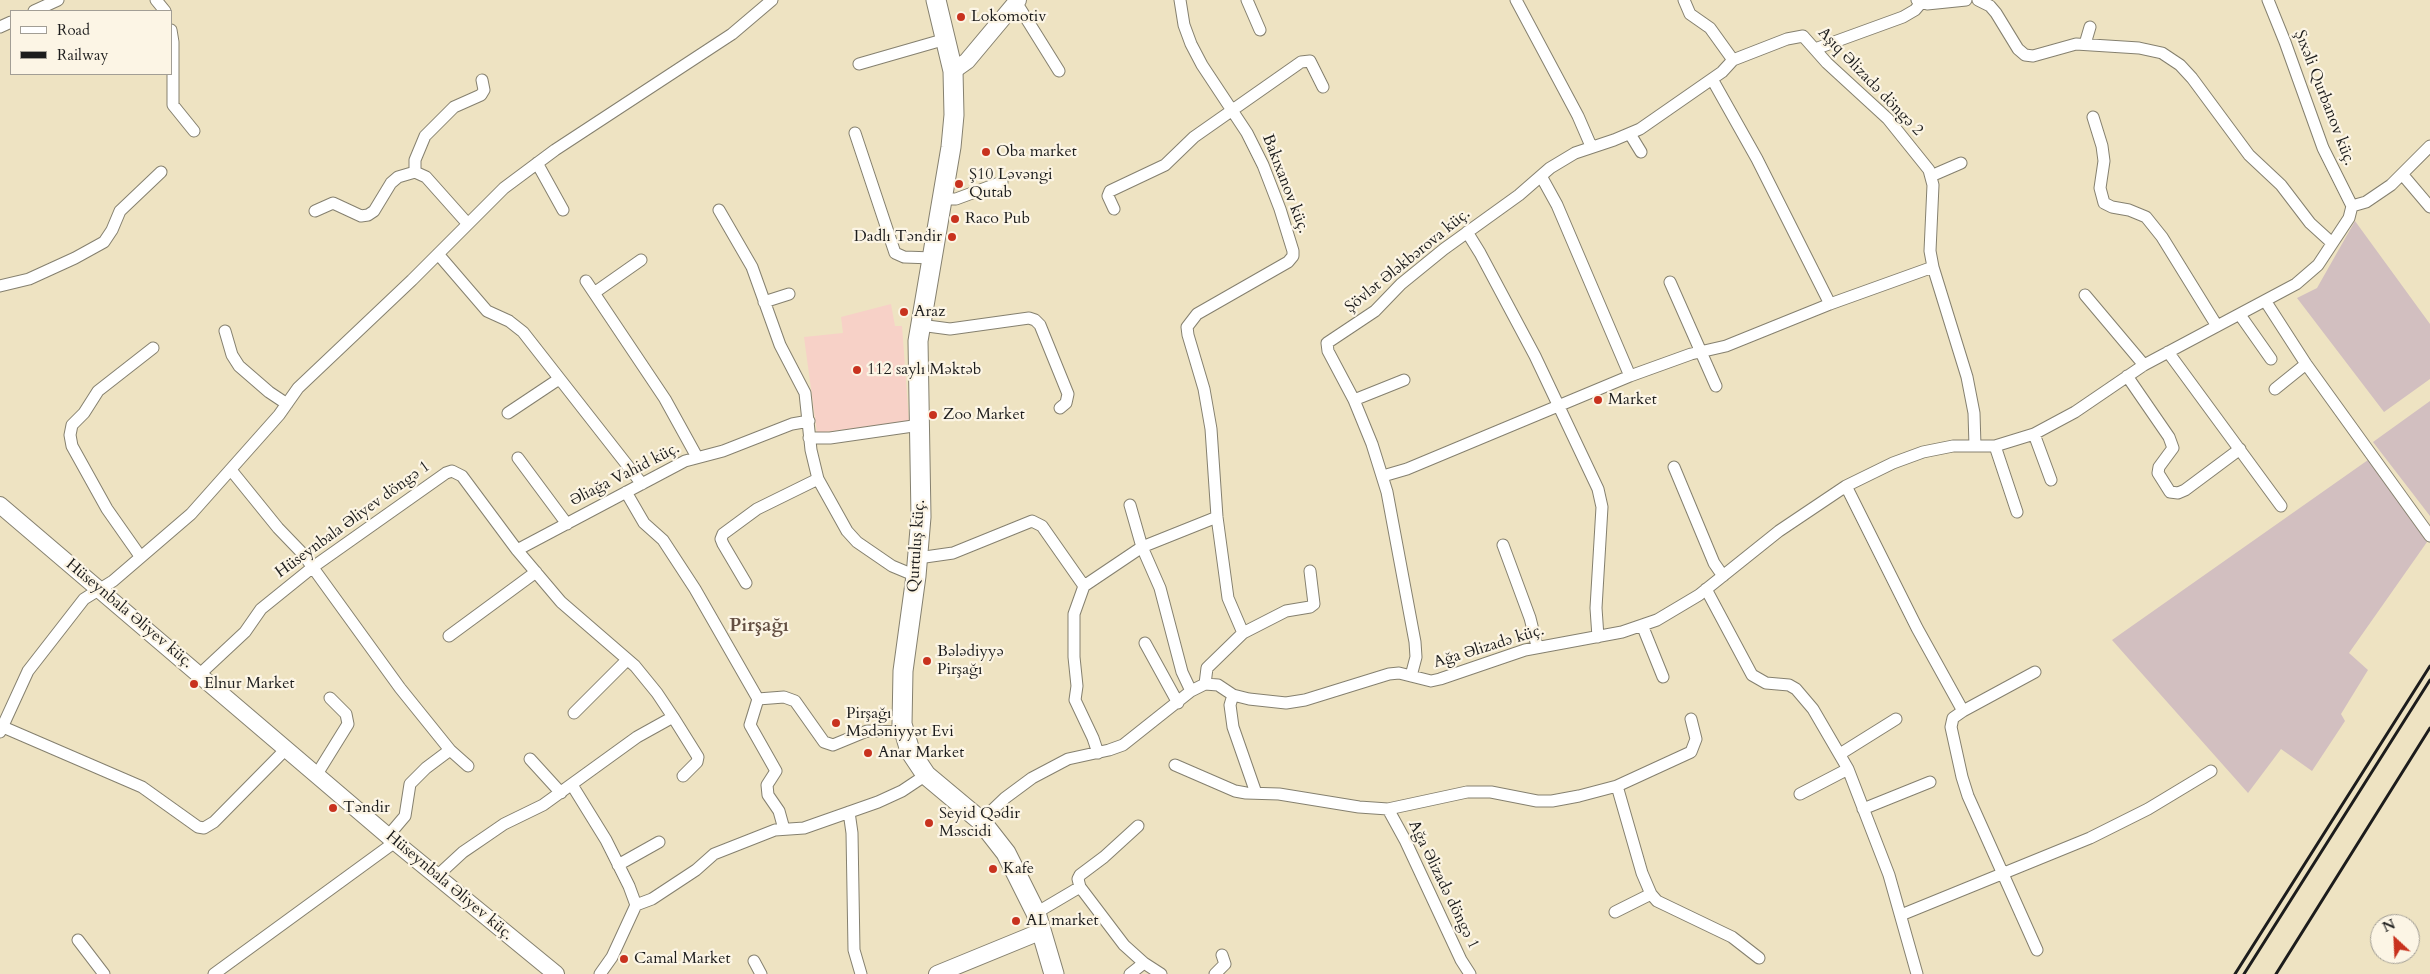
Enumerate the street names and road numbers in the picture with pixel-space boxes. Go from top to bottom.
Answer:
street label: Aşıq Əlizadə döngə 2 [1813,24,1927,140]
street label: Şıxəli Qurbanov küç. [2289,28,2359,168]
street label: Bakıxanov küç. [1257,132,1313,236]
street label: Şövlət Ələkbərova küç. [1342,205,1474,317]
street label: Əliağa Vahid küç. [567,439,683,511]
street label: Hüseynbala Əliyev döngə 1 [272,457,434,583]
street label: Qurtuluş küç. [904,499,930,593]
street label: Hüseynbala Əliyev küç. [62,555,196,673]
street label: Ağa Əlizadə küç. [1431,621,1547,673]
street label: Ağa Əlizadə döngə 1 [1404,818,1482,952]
street label: Hüseynbala Əliyev küç. [382,827,516,945]

